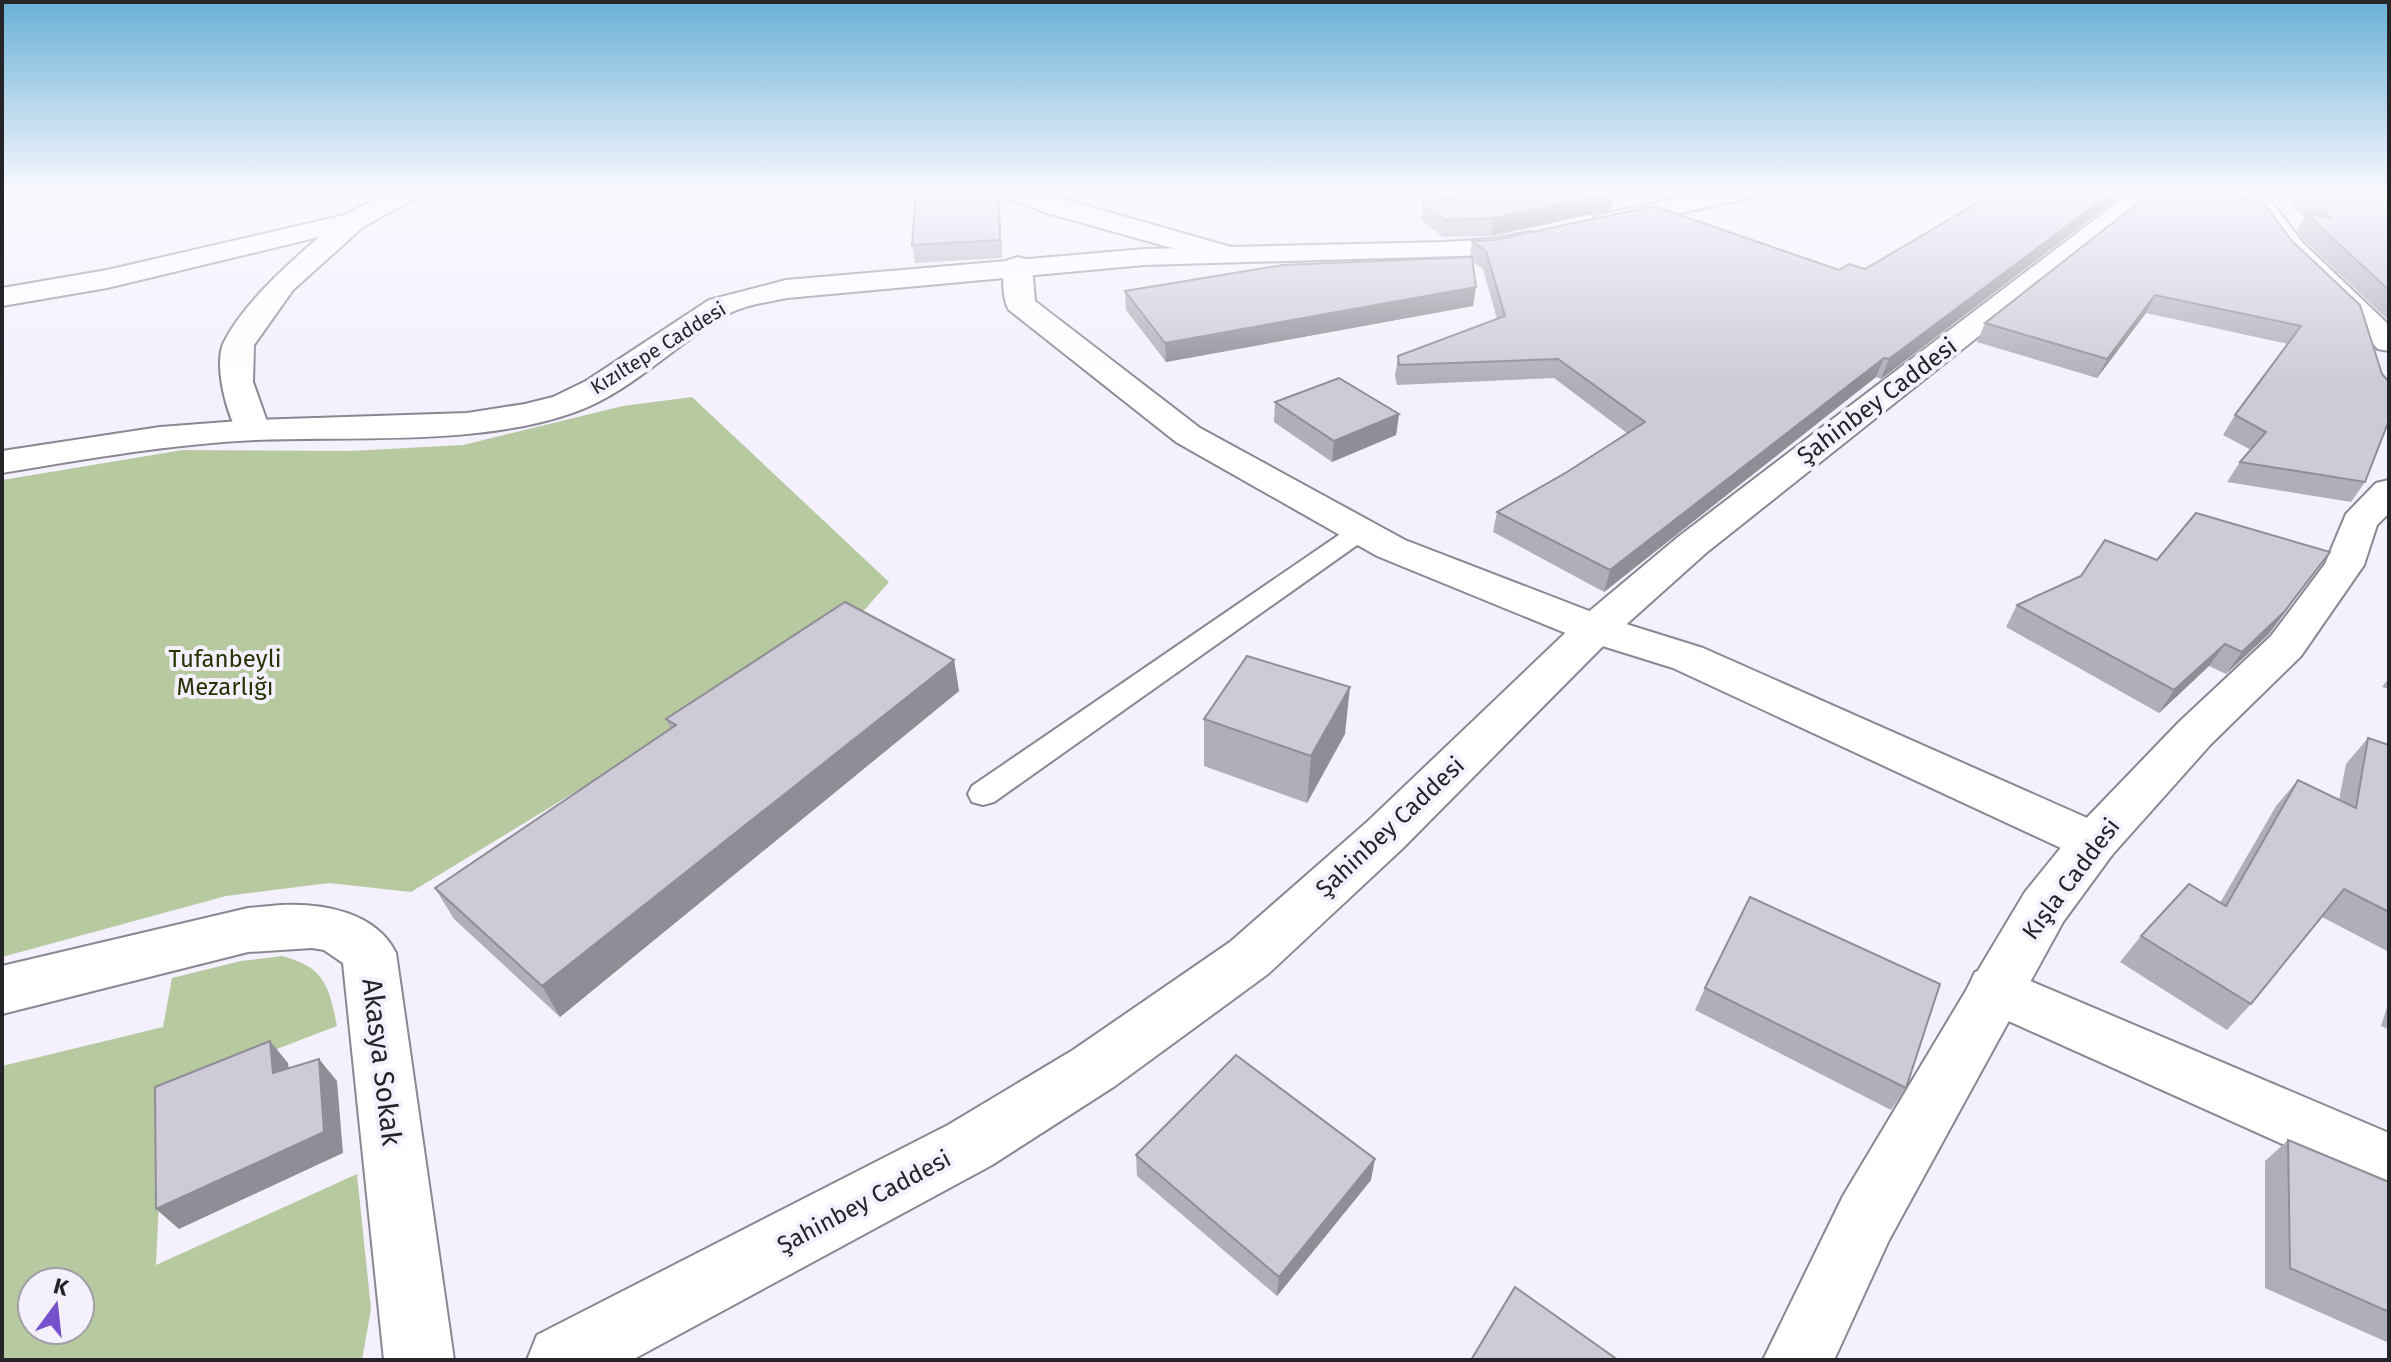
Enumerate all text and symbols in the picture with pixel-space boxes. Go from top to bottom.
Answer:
street label: Kızıltepe Caddesi [586,297,730,399]
street label: Şahinbey Caddesi [1792,332,1962,470]
park label: Tufanbeyli Mezarlığı [169,645,281,701]
street label: Şahinbey Caddesi [1310,751,1470,903]
street label: Kışla Caddesi [2016,813,2126,945]
street label: Akasya Sokak [355,976,409,1148]
street label: Şahinbey Caddesi [772,1144,956,1260]
north arrow [16,1266,96,1346]
text: K [51,1272,72,1302]

